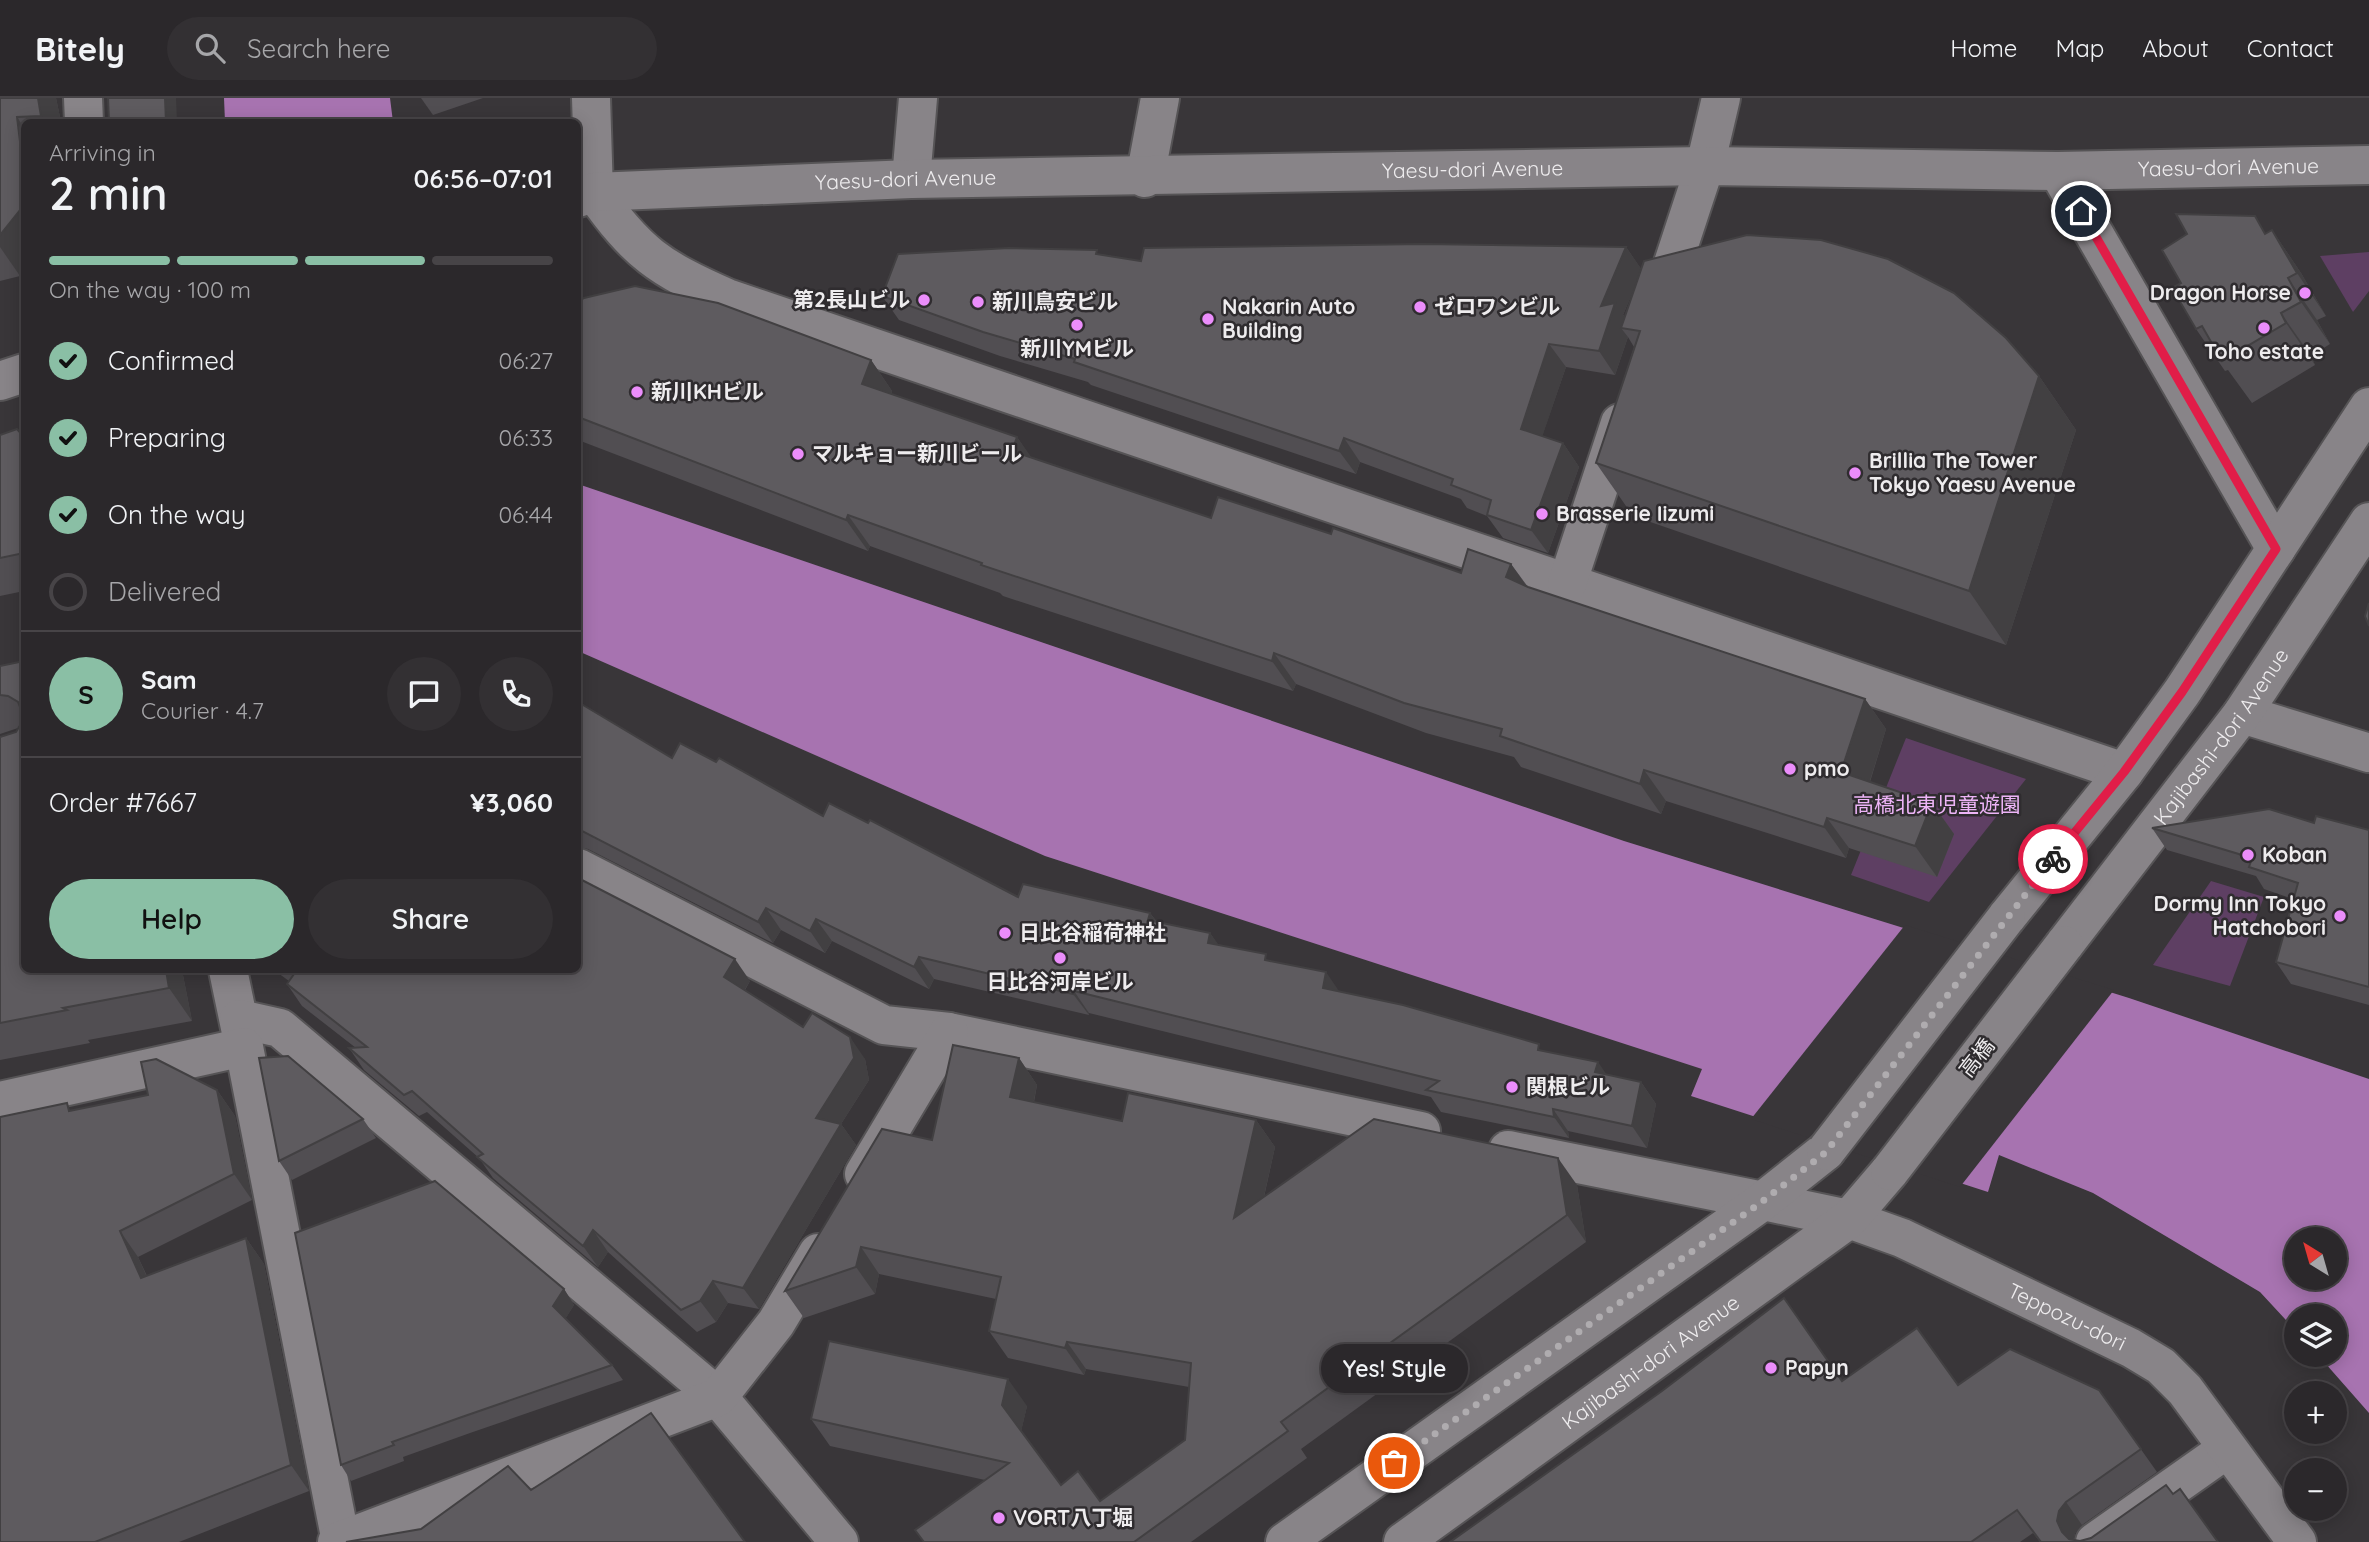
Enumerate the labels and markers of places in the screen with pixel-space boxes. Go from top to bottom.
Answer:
pin [2051,181,2111,241]
place label: Dragon Horse [2150,279,2291,305]
marker: Dragon Horse [2297,285,2313,301]
place label: 第2長山ビル [793,286,910,312]
place label: 新川鳥安ビル [992,288,1118,314]
marker: 第2長山ビル [916,292,932,308]
place label: Nakarin Auto Building [1222,293,1355,343]
place label: ゼロワンビル [1434,293,1560,319]
marker: 新川鳥安ビル [970,294,986,310]
marker: ゼロワンビル [1412,299,1428,315]
marker: Nakarin Auto Building [1200,311,1216,327]
marker: 新川YMビル [1069,317,1085,333]
marker: Toho estate [2256,320,2272,336]
place label: 新川YMビル [1020,335,1134,361]
place label: Toho estate [2204,338,2324,364]
place label: 新川KHビル [651,378,764,404]
marker: 新川KHビル [629,384,645,400]
place label: マルキョー新川ビール [812,440,1022,466]
marker: マルキョー新川ビール [790,446,806,462]
place label: Brillia The Tower Tokyo Yaesu Avenue [1869,447,2076,497]
marker: Brillia The Tower Tokyo Yaesu Avenue [1847,465,1863,481]
place label: Brasserie Iizumi [1556,500,1714,526]
marker: Brasserie Iizumi [1534,506,1550,522]
place label: pmo [1804,755,1850,781]
marker: pmo [1782,761,1798,777]
place label: Koban [2262,841,2327,867]
marker: Koban [2240,847,2256,863]
place label: Dormy Inn Tokyo Hatchobori [2153,890,2326,940]
marker: Dormy Inn Tokyo Hatchobori [2332,908,2348,924]
place label: 日比谷稲荷神社 [1019,919,1166,945]
marker: 日比谷稲荷神社 [997,925,1013,941]
marker: 日比谷河岸ビル [1052,950,1068,966]
place label: 日比谷河岸ビル [987,968,1134,994]
place label: 関根ビル [1526,1073,1610,1099]
marker: 関根ビル [1504,1079,1520,1095]
callout: Yes! Style [1320,1344,1468,1393]
place label: Papyn [1785,1354,1849,1380]
marker: Papyn [1763,1360,1779,1376]
pin [1364,1433,1424,1493]
place label: VORT八丁堀 [1013,1504,1133,1530]
marker: VORT八丁堀 [991,1510,1007,1526]

